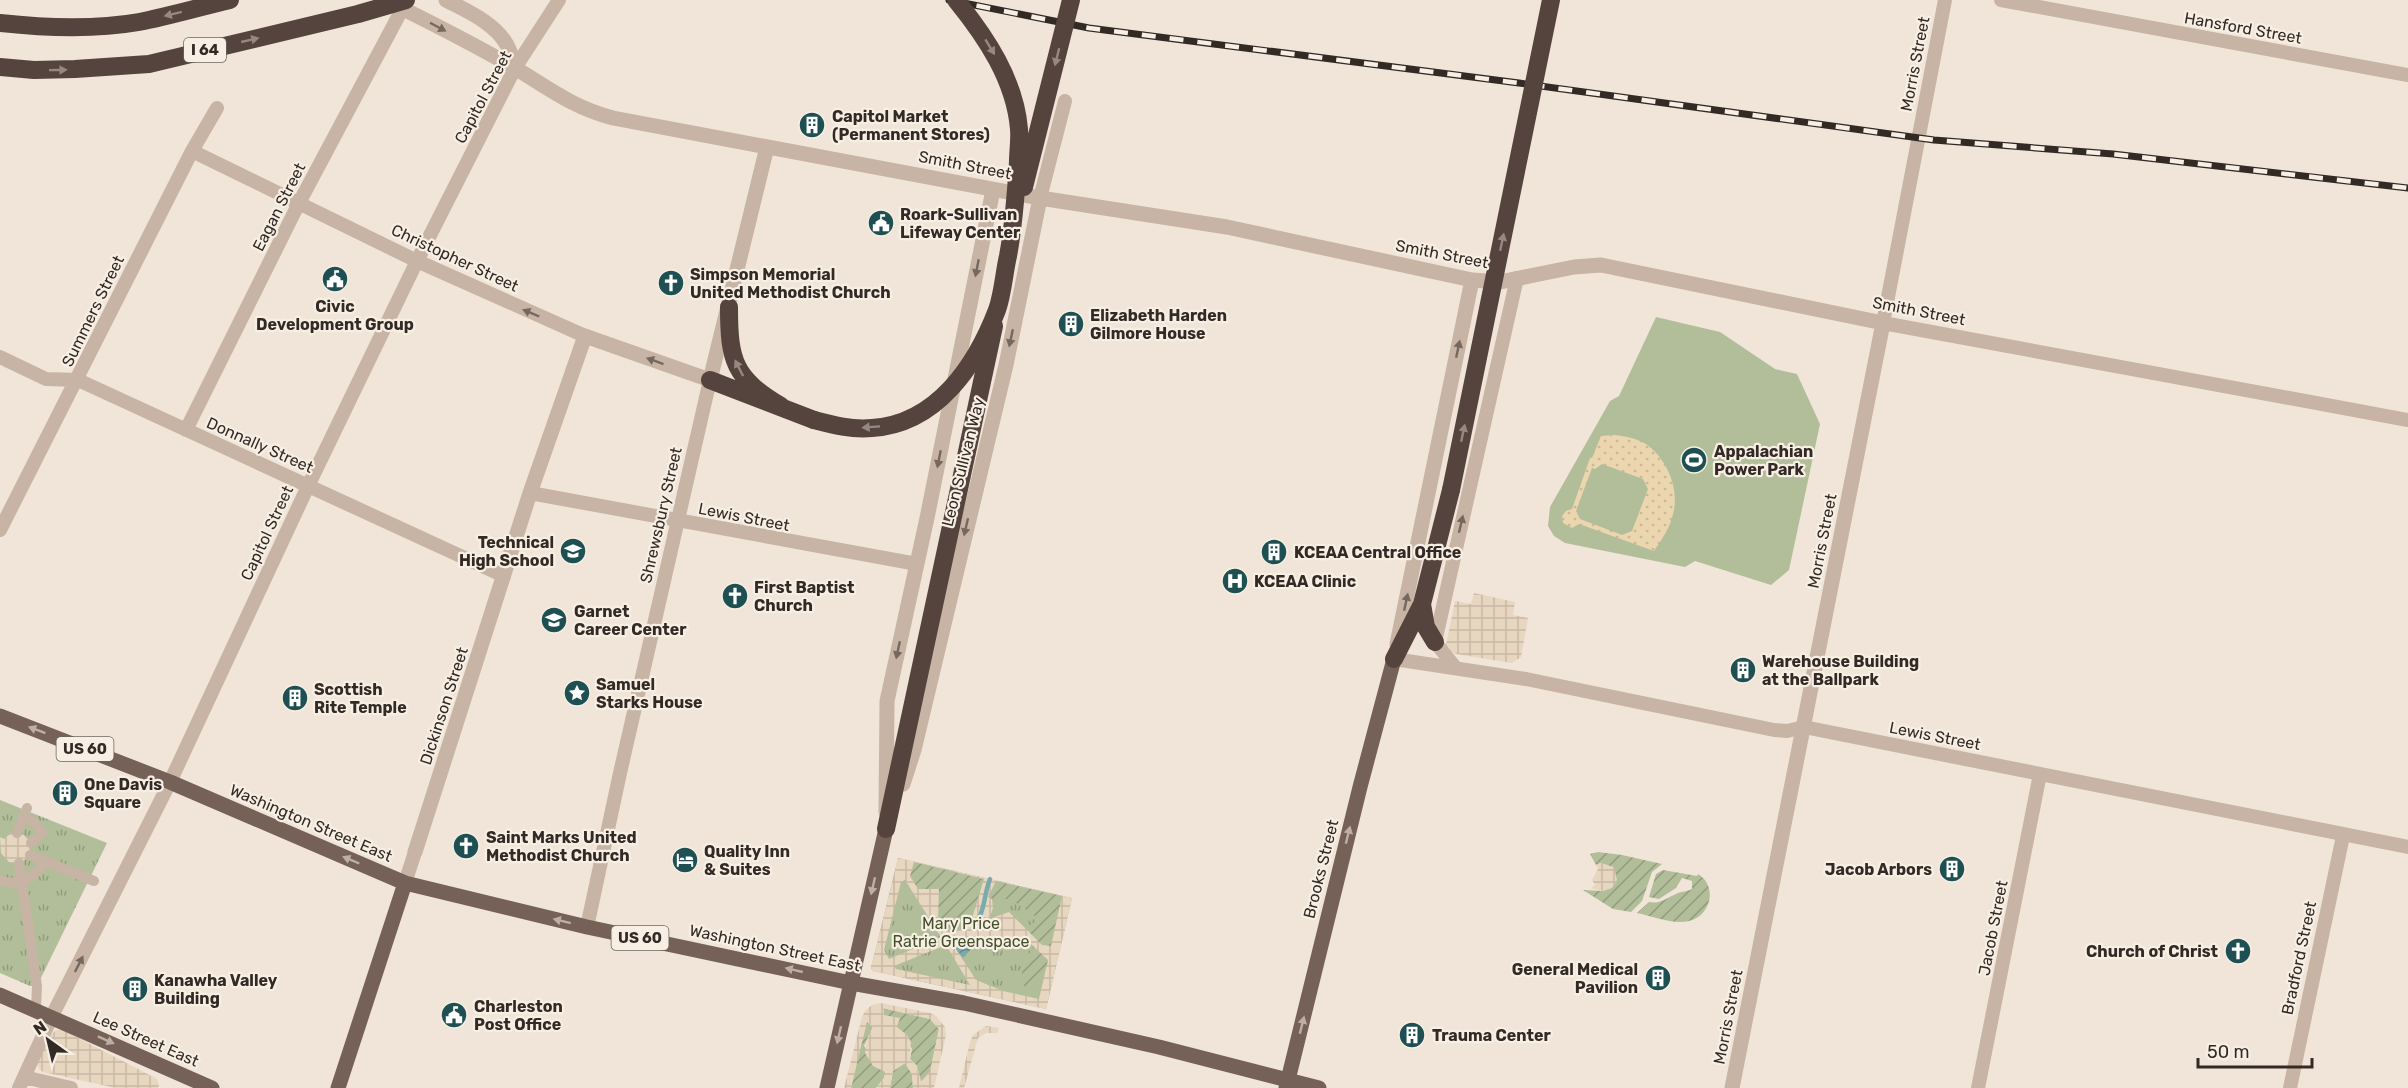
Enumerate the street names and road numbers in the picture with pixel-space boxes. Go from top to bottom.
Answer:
street label: Hansford Street [2183,8,2303,48]
street label: Morris Street [1896,15,1934,113]
road number: I 64 [184,38,226,62]
street label: Capitol Street [451,47,515,147]
street label: Smith Street [917,147,1013,183]
street label: Eagan Street [249,160,309,254]
street label: Christopher Street [388,220,522,296]
street label: Smith Street [1394,236,1490,272]
street label: Summers Street [58,252,128,370]
street label: Smith Street [1871,293,1967,329]
street label: Leon Sullivan Way [938,395,988,529]
street label: Donnally Street [204,413,316,477]
street label: Shrewsbury Street [636,445,686,585]
street label: Capitol Street [237,483,297,583]
street label: Morris Street [1803,492,1841,590]
street label: Lewis Street [697,499,791,535]
street label: Dickinson Street [416,645,472,767]
street label: Lewis Street [1888,718,1982,754]
road number: US 60 [56,737,113,761]
street label: Washington Street East [227,780,395,866]
street label: Brooks Street [1300,817,1342,921]
street label: Jacob Street [1974,879,2012,977]
street label: Bradford Street [2278,899,2320,1017]
street label: Washington Street East [688,921,862,975]
road number: US 60 [612,926,668,950]
street label: Morris Street [1709,968,1747,1066]
street label: Lee Street East [90,1007,202,1071]

